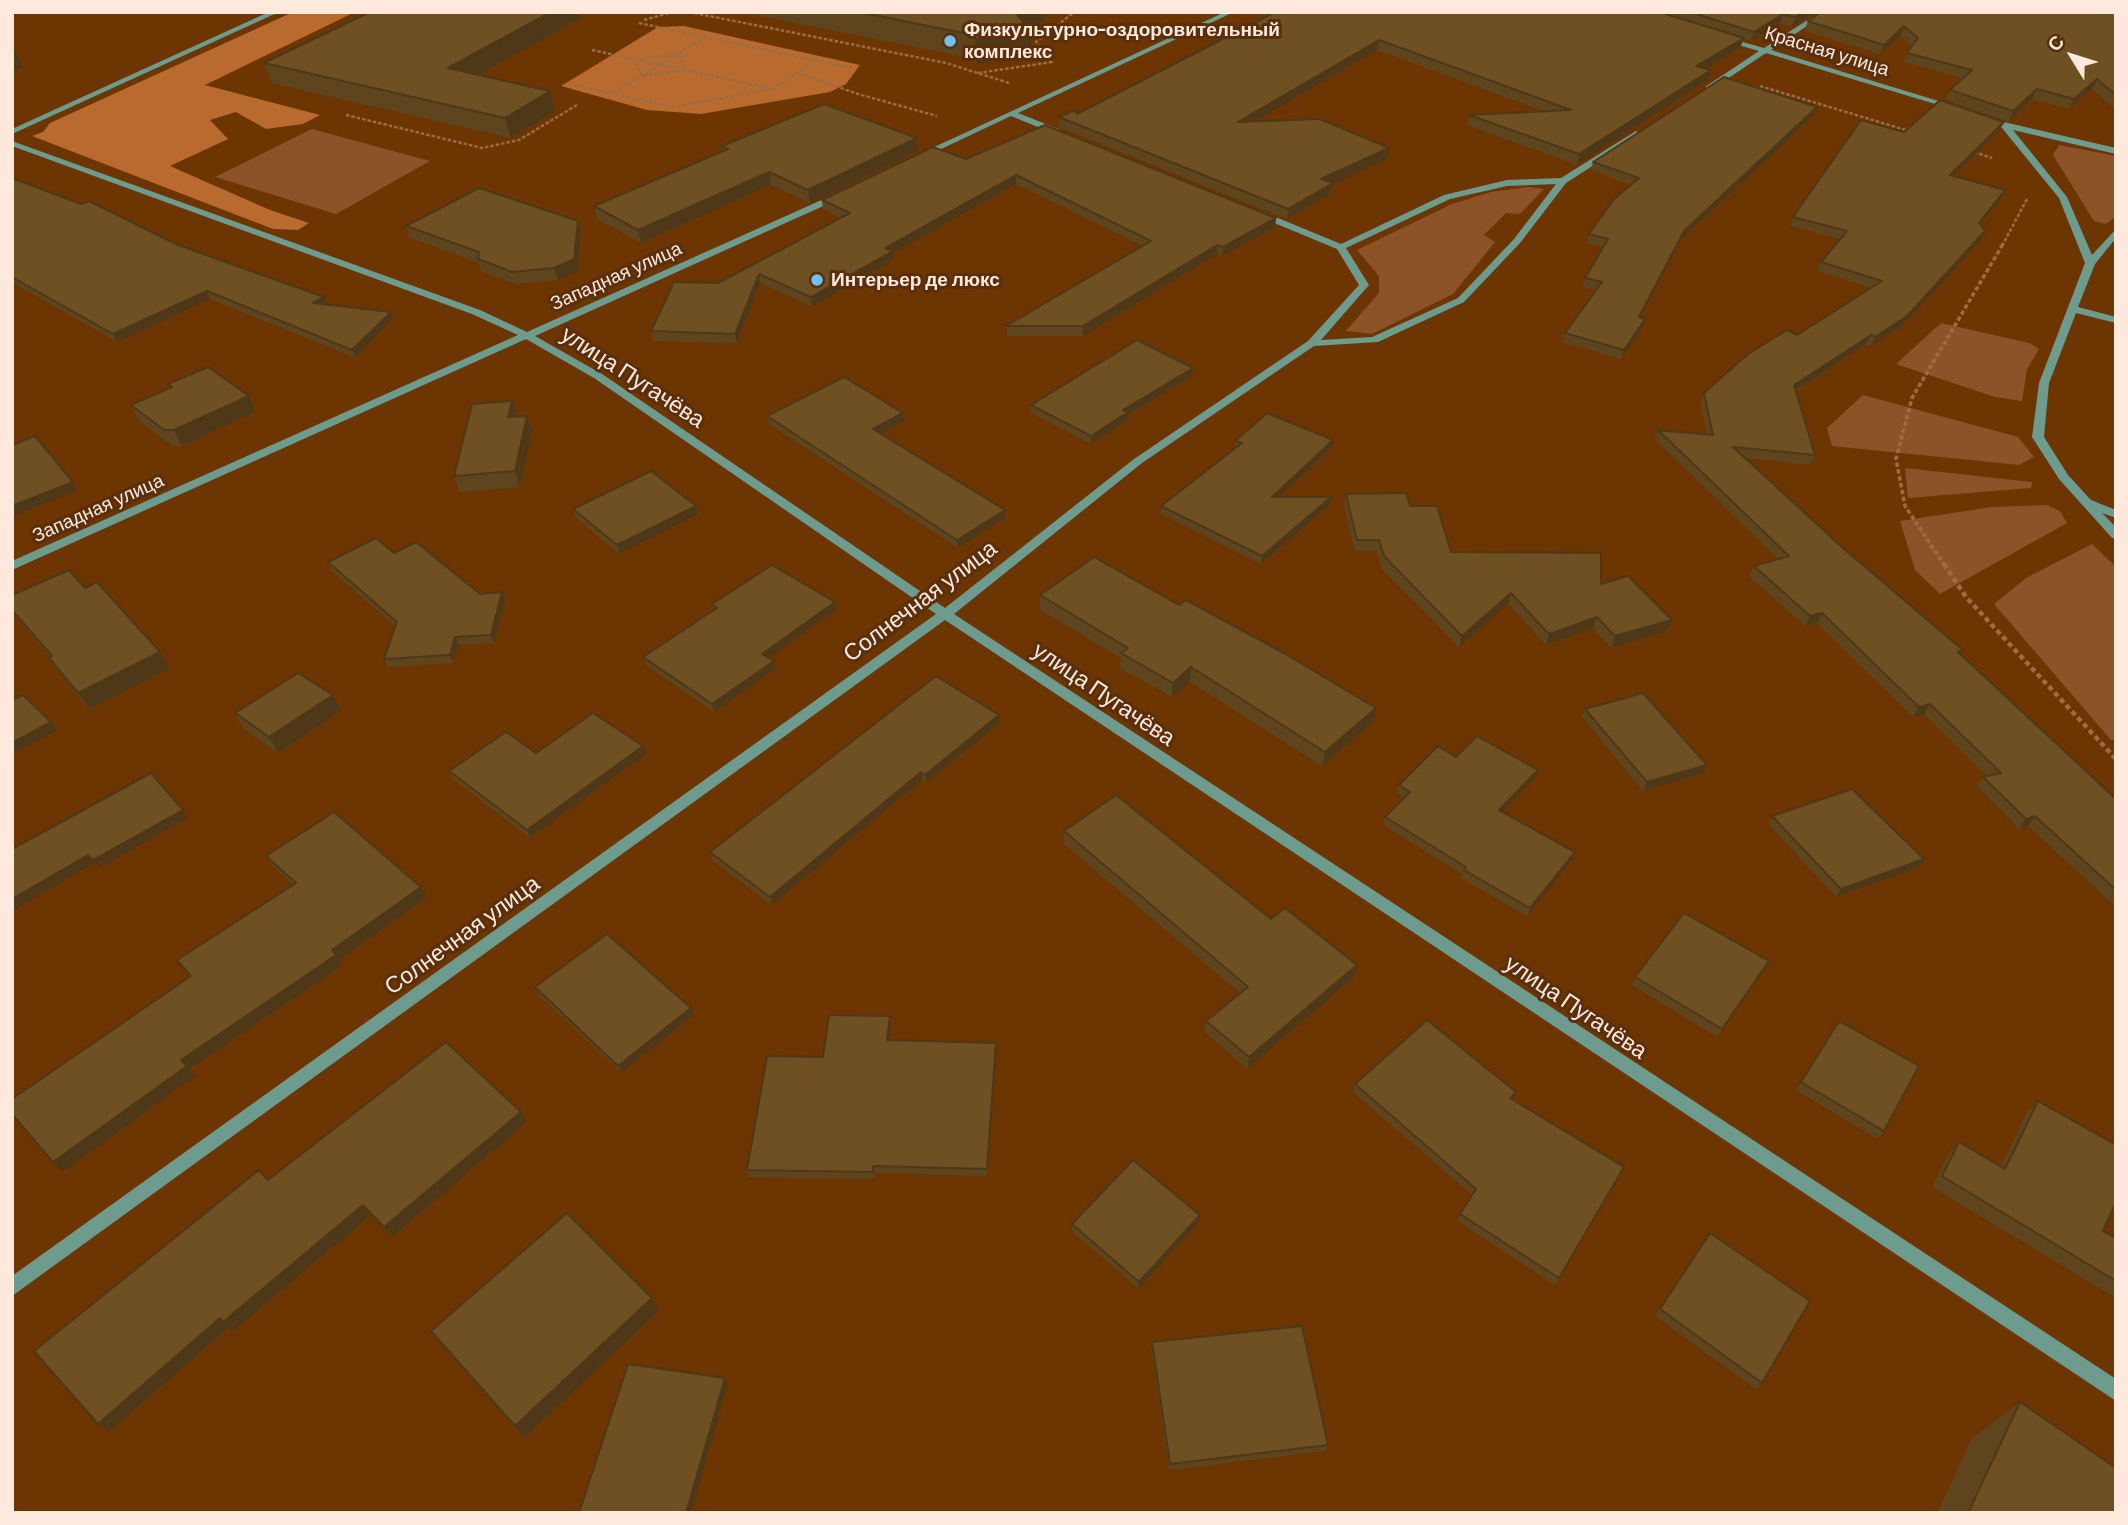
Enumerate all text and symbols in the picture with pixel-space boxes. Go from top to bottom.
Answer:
place label: Физкультурно-оздоровительный комплекс [964,19,1280,63]
street label: Красная улица [1762,21,1892,81]
north arrow [2037,21,2107,91]
text: С [2042,30,2068,55]
marker: Физкультурно-оздоровительный комплекс [942,33,958,49]
street label: Западная улица [547,237,685,315]
place label: Интерьер де люкс [831,269,1000,291]
marker: Интерьер де люкс [809,272,825,288]
street label: улица Пугачёва [556,320,710,434]
street label: Западная улица [29,469,167,547]
street label: Солнечная улица [838,534,1002,668]
street label: улица Пугачёва [1028,636,1180,752]
street label: Солнечная улица [379,870,545,1000]
street label: улица Пугачёва [1500,949,1652,1065]

